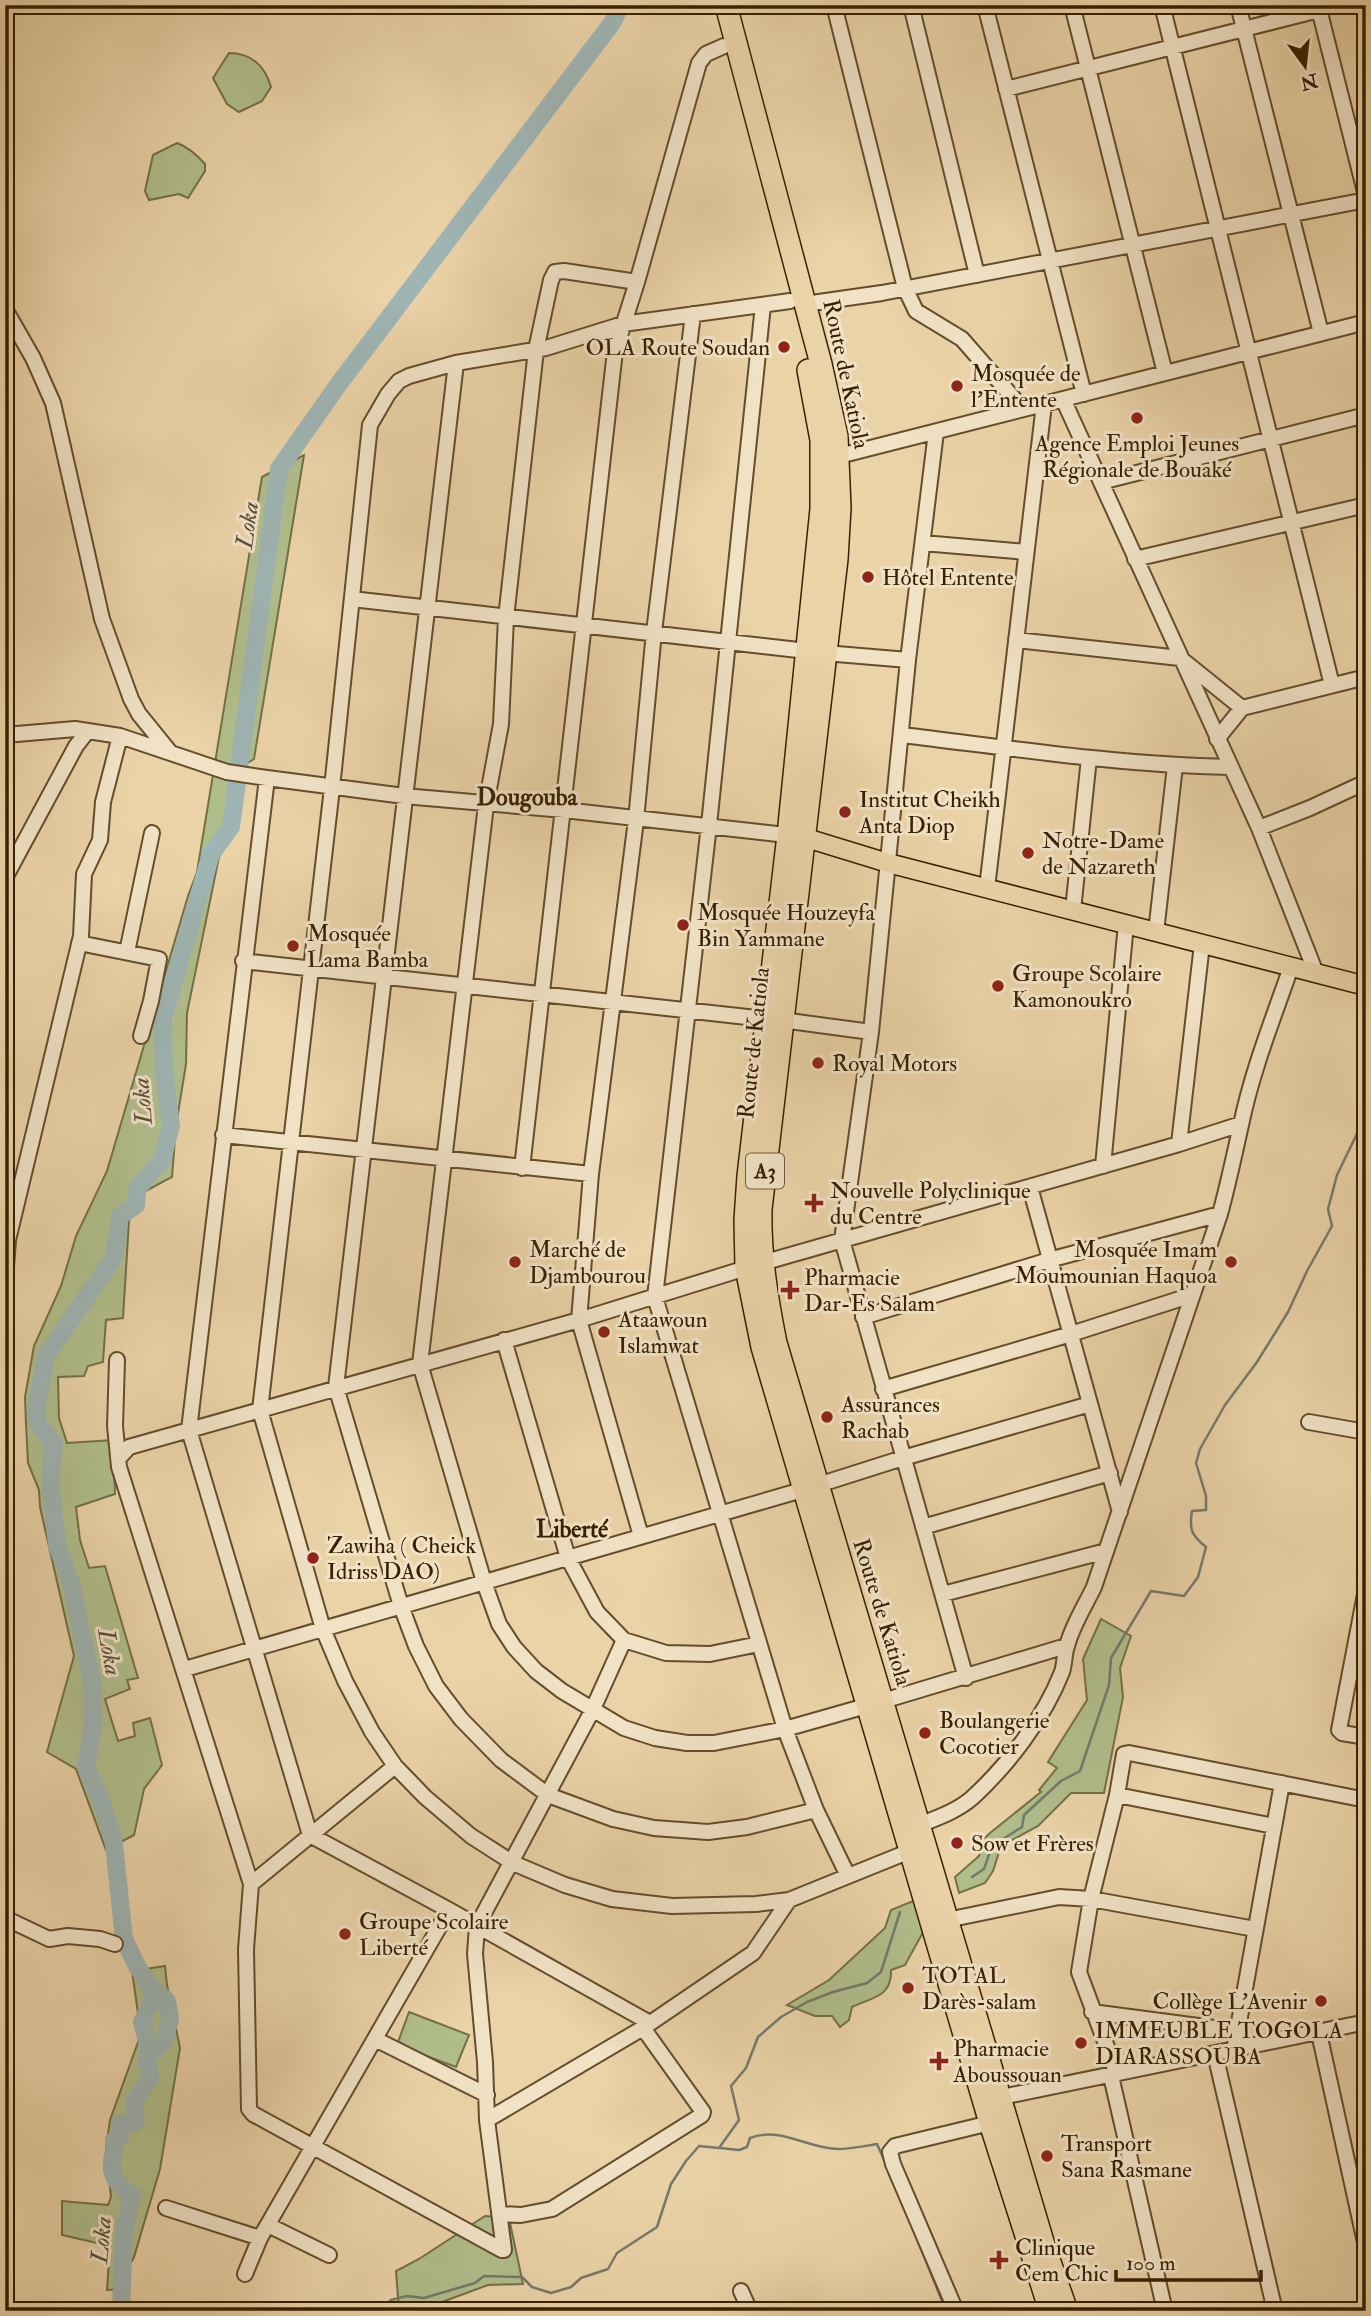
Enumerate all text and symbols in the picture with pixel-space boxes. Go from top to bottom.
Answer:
north arrow [1270,32,1340,102]
text: N [1297,67,1321,96]
street label: Route de Katiola [817,297,877,452]
place label: OLA Route Soudan [585,333,770,362]
marker: OLA Route Soudan [776,339,792,355]
place label: Mosquée de l'Entente [971,359,1081,414]
marker: Mosquée de l'Entente [949,378,965,394]
marker: Agence Emploi Jeunes Régionale de Bouaké [1129,410,1145,426]
place label: Agence Emploi Jeunes Régionale de Bouaké [1034,429,1239,484]
water label: Loka [229,500,266,552]
place label: Hôtel Entente [882,563,1014,592]
marker: Hôtel Entente [860,569,876,585]
district label: Dougouba [477,782,579,813]
place label: Institut Cheikh Anta Diop [858,785,1001,841]
marker: Institut Cheikh Anta Diop [837,804,853,820]
place label: Notre-Dame de Nazareth [1042,826,1164,881]
marker: Notre-Dame de Nazareth [1020,845,1036,861]
place label: Mosquée Houzeyfa Bin Yammane [697,898,876,953]
marker: Mosquée Houzeyfa Bin Yammane [675,917,691,933]
place label: Mosquée Lama Bamba [307,919,429,974]
marker: Mosquée Lama Bamba [285,938,301,954]
place label: Groupe Scolaire Kamonoukro [1012,959,1162,1014]
street label: Route de Katiola [731,965,776,1120]
marker: Groupe Scolaire Kamonoukro [990,978,1006,994]
place label: Royal Motors [832,1049,957,1078]
marker: Royal Motors [810,1055,826,1071]
water label: Loka [125,1076,160,1127]
road number: A3 [746,1154,784,1188]
place label: Nouvelle Polyclinique du Centre [830,1176,1031,1231]
marker: Nouvelle Polyclinique du Centre [804,1193,824,1213]
place label: Marché de Djambourou [529,1235,646,1290]
place label: Mosquée Imam Moumounian Haquoa [1015,1235,1218,1290]
marker: Marché de Djambourou [507,1254,523,1270]
marker: Mosquée Imam Moumounian Haquoa [1223,1254,1239,1270]
place label: Pharmacie Dar-Es Salam [804,1263,935,1318]
marker: Pharmacie Dar-Es Salam [782,1282,798,1298]
place label: Ataawoun Islamwat [617,1305,708,1360]
marker: Ataawoun Islamwat [596,1324,612,1340]
place label: Assurances Rachab [840,1390,940,1445]
marker: Assurances Rachab [819,1409,835,1425]
district label: Liberté [536,1514,609,1545]
place label: Zawiha ( Cheick Idriss DAO) [327,1531,476,1586]
street label: Route de Katiola [846,1535,919,1690]
marker: Zawiha ( Cheick Idriss DAO) [305,1550,321,1566]
water label: Loka [90,1625,129,1678]
place label: Boulangerie Cocotier [939,1706,1050,1761]
marker: Boulangerie Cocotier [917,1725,933,1741]
place label: Sow et Frères [971,1829,1094,1858]
marker: Sow et Frères [949,1835,965,1851]
place label: Groupe Scolaire Liberté [359,1907,509,1962]
marker: Groupe Scolaire Liberté [337,1926,353,1942]
place label: TOTAL Darès-salam [922,1961,1037,2016]
marker: TOTAL Darès-salam [900,1980,916,1996]
place label: Collège L'Avenir [1153,1987,1307,2016]
marker: Collège L'Avenir [1313,1993,1329,2009]
place label: IMMEUBLE TOGOLA DIARASSOUBA [1095,2016,1343,2071]
place label: Pharmacie Aboussouan [952,2034,1062,2089]
marker: IMMEUBLE TOGOLA DIARASSOUBA [1073,2035,1089,2051]
marker: Pharmacie Aboussouan [931,2053,947,2069]
place label: Transport Sana Rasmane [1061,2129,1192,2184]
marker: Transport Sana Rasmane [1039,2148,1055,2164]
water label: Loka [84,2215,119,2266]
place label: Clinique Cem Chic [1015,2233,1108,2288]
scale bar [1116,2239,1261,2283]
marker: Clinique Cem Chic [989,2250,1009,2270]
text: 100 m [1126,2250,1176,2277]

